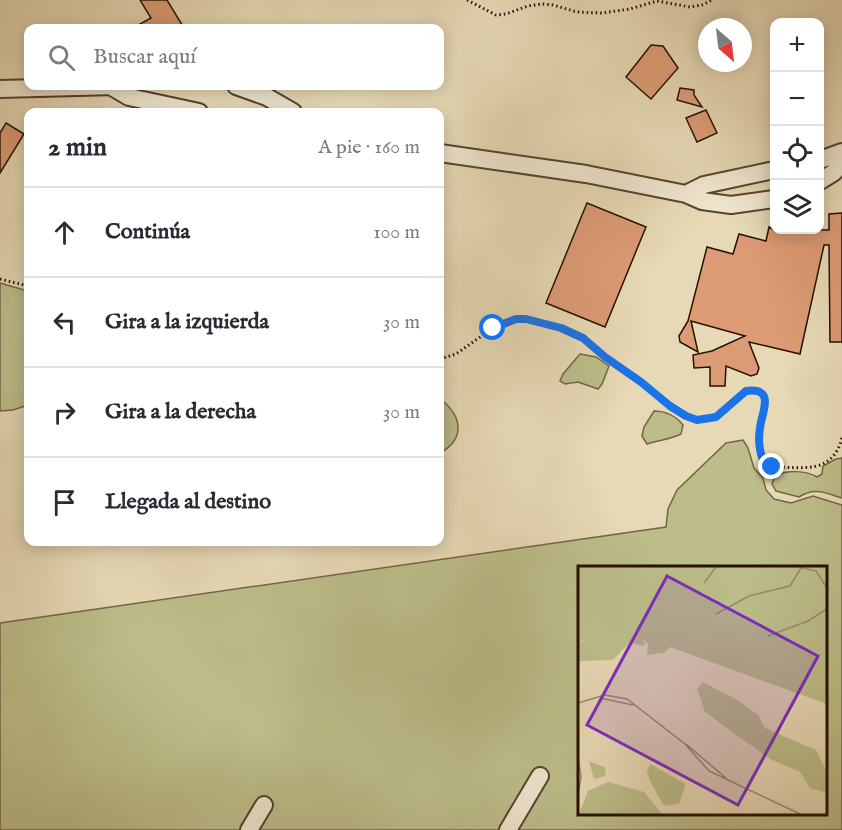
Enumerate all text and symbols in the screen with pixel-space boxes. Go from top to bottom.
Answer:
north arrow [698,18,752,72]
map controls [770,18,824,234]
button: + [770,18,824,72]
search box [24,24,444,90]
icon: search [45,41,78,74]
text: Buscar aquí [93,43,196,71]
button: − [770,72,824,126]
button: locate [770,126,824,180]
text: 2 min [48,131,107,164]
text: A pie · 160 m [318,135,420,160]
button: layers [770,180,824,234]
icon: ahead [48,216,81,249]
text: Continúa [105,218,190,246]
text: 100 m [373,220,420,245]
icon: left [48,306,81,339]
text: Gira a la izquierda [105,308,269,336]
text: 30 m [383,310,420,335]
route start [479,314,505,340]
icon: right [48,396,81,429]
text: Gira a la derecha [105,398,256,426]
text: 30 m [383,400,420,425]
route end [758,453,784,479]
icon: arrive [48,486,81,519]
text: Llegada al destino [105,488,271,516]
inset map [578,566,827,815]

